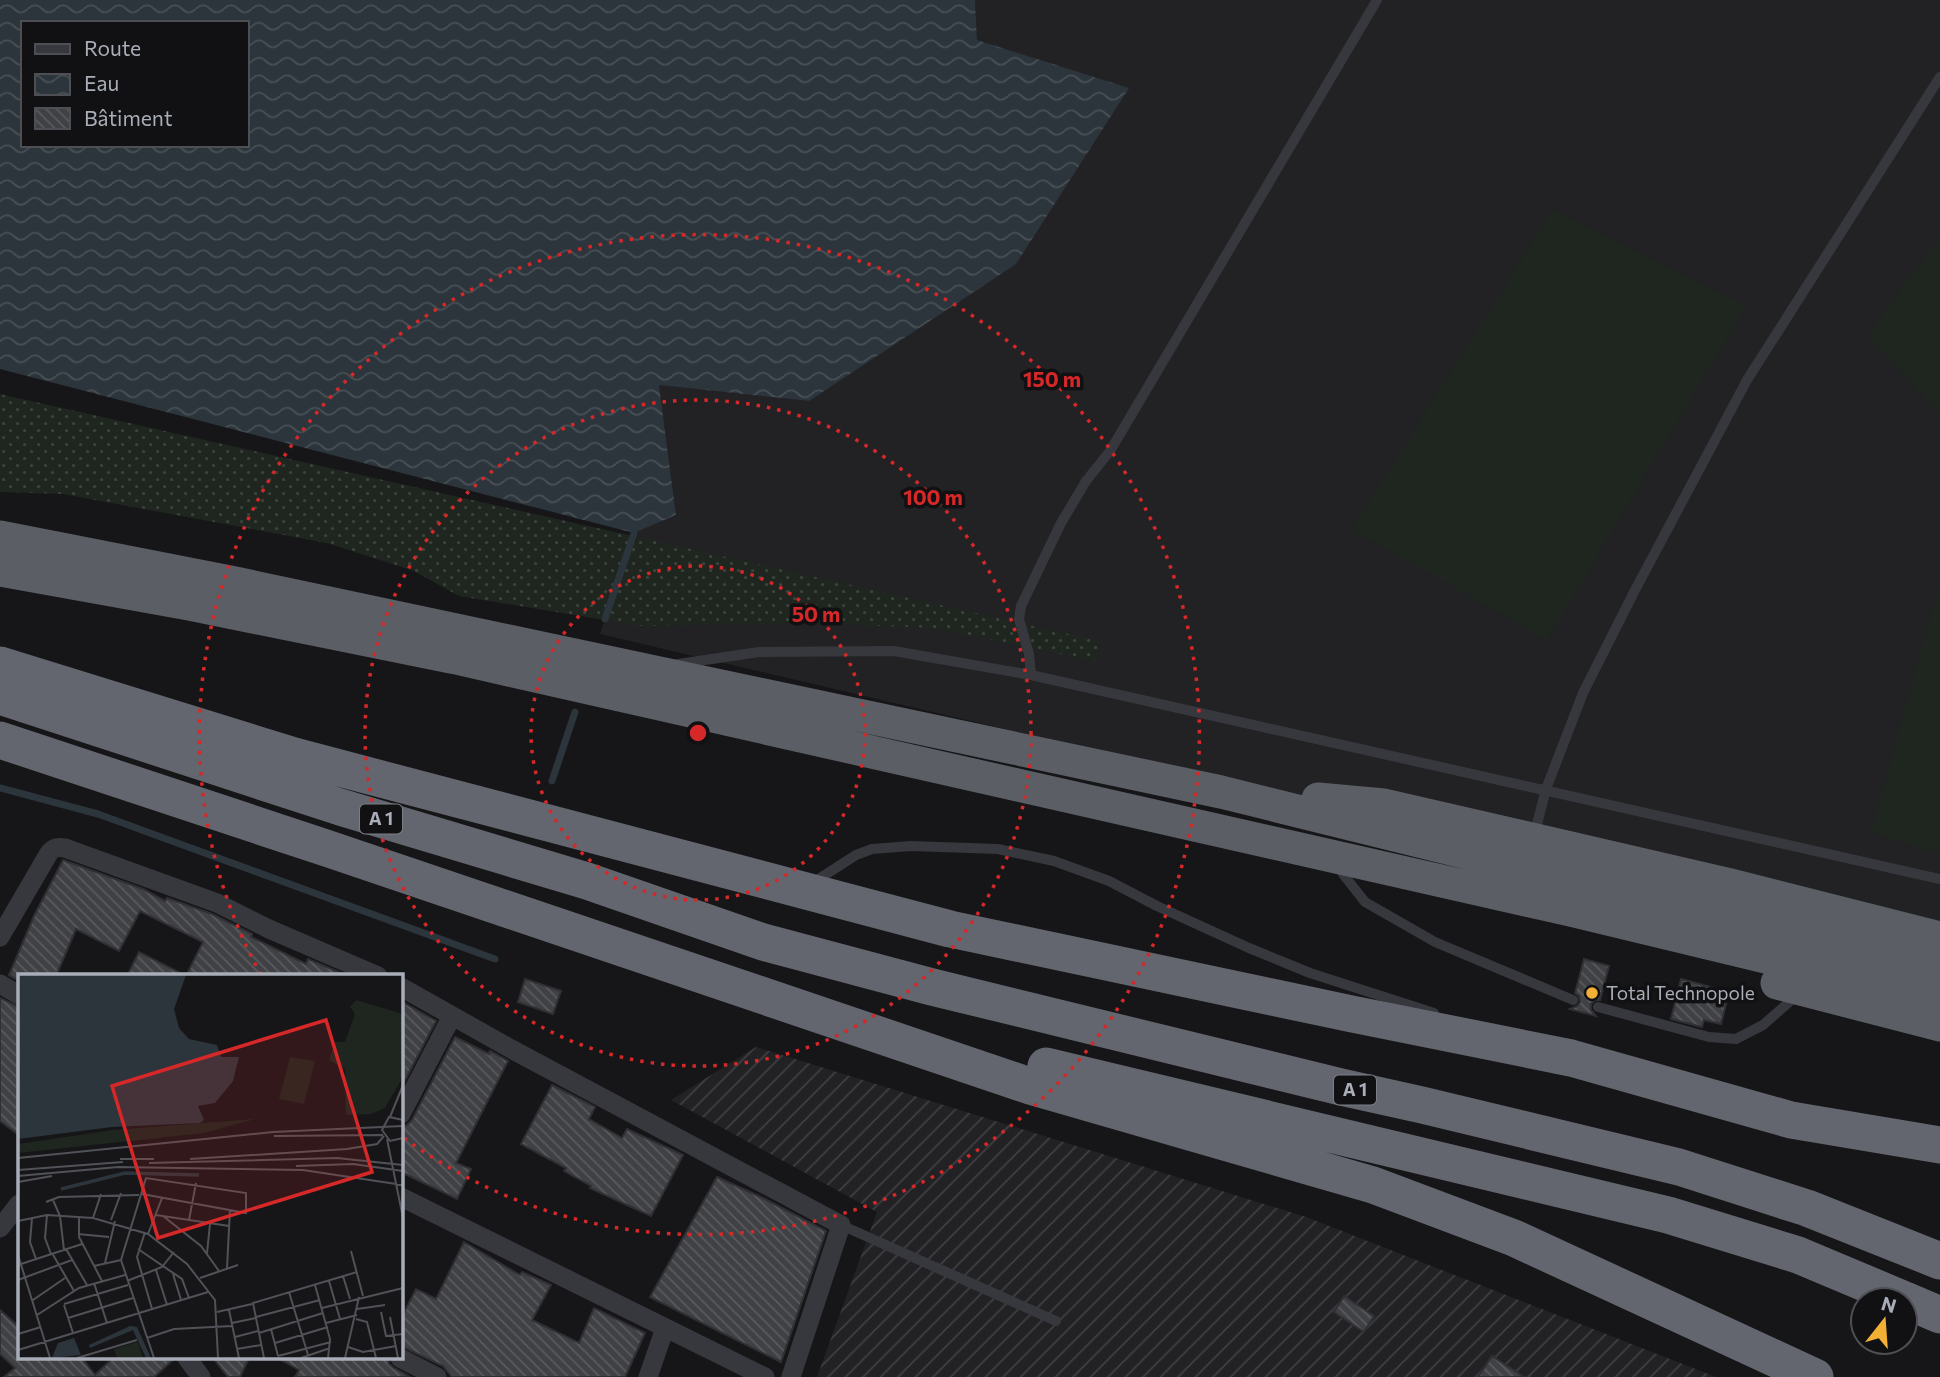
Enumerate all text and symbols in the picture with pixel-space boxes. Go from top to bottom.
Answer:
legend [21,21,248,147]
text: Route [84,35,141,60]
text: Eau [84,70,119,95]
text: Bâtiment [84,105,173,130]
text: 150 m [1023,366,1081,391]
text: 100 m [903,484,963,509]
text: 50 m [792,601,840,626]
centre of rings [686,721,710,745]
road number: A 1 [360,804,402,834]
inset map [18,974,402,1360]
place label: Total Technopole [1606,981,1755,1004]
marker: Total Technopole [1584,985,1600,1001]
road number: A 1 [1334,1076,1376,1105]
north arrow [1849,1286,1919,1356]
text: N [1879,1291,1899,1317]

